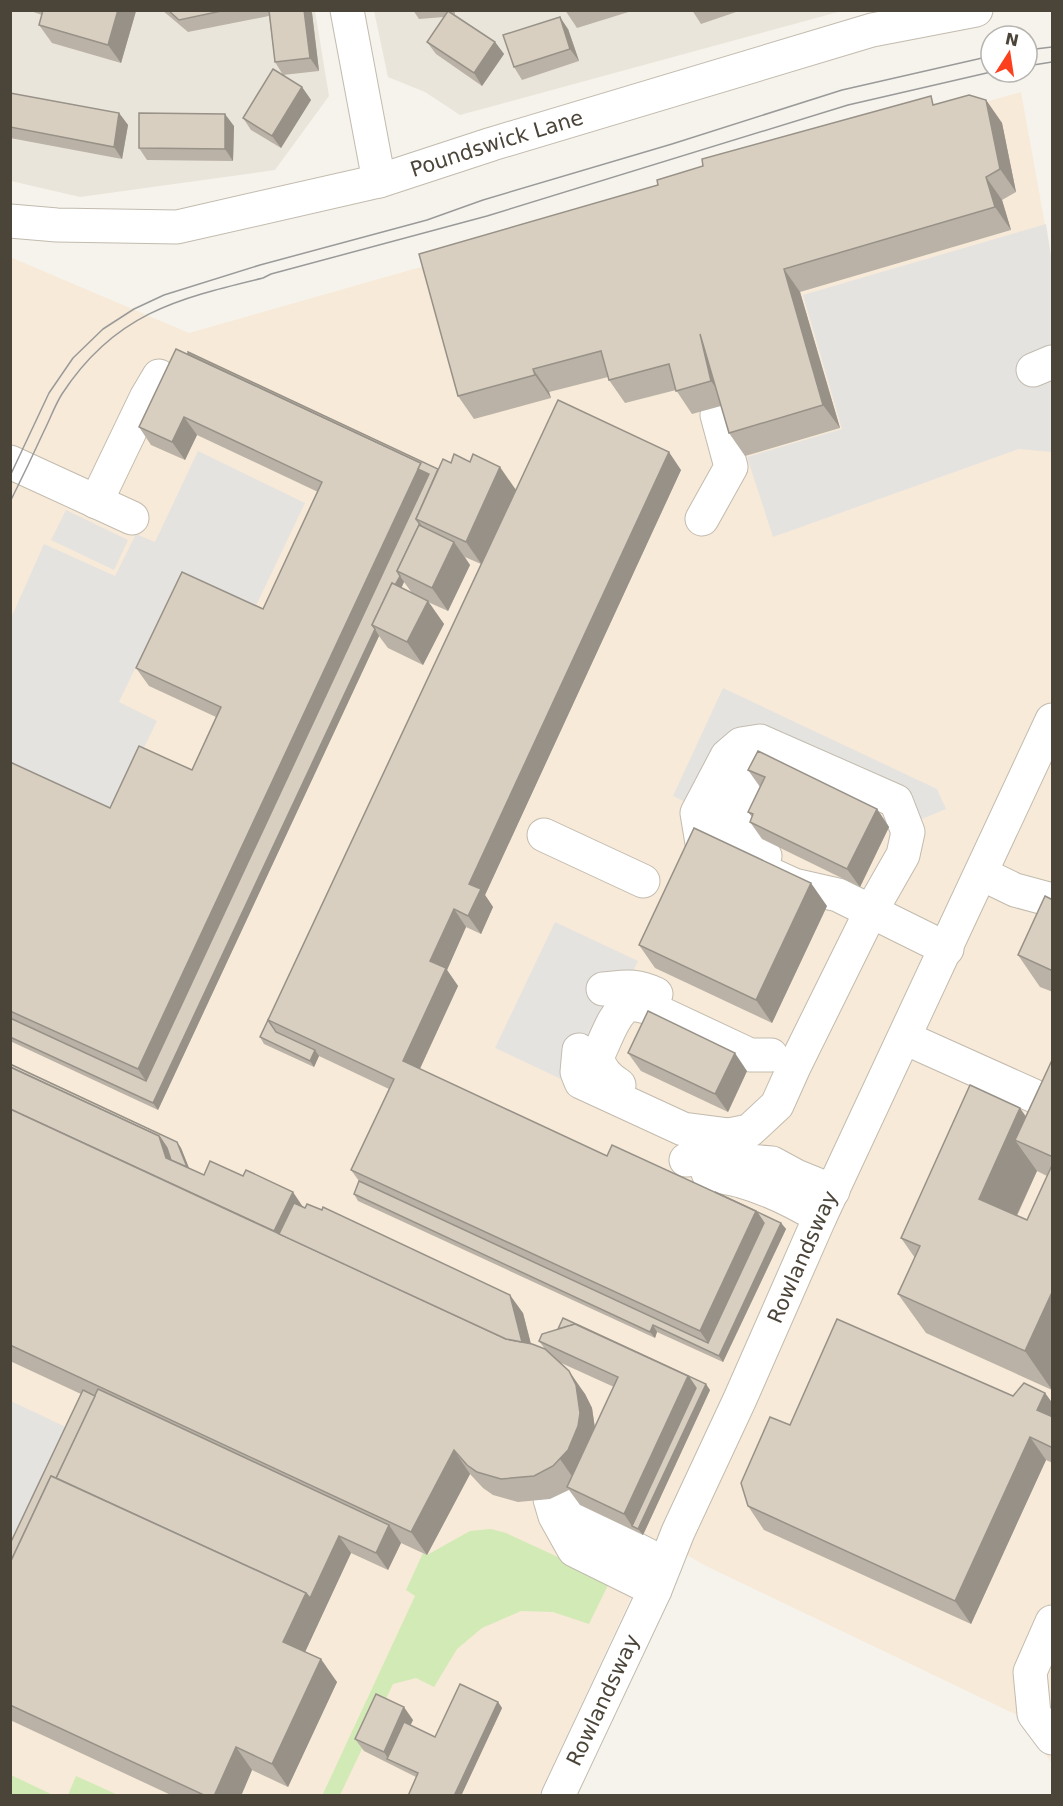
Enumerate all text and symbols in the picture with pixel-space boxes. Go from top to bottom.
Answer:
north arrow [979,24,1039,84]
text: N [1003,29,1021,51]
street label: Poundswick Lane [407,105,586,182]
street label: Rowlandsway [763,1187,843,1327]
street label: Rowlandsway [562,1631,644,1770]

